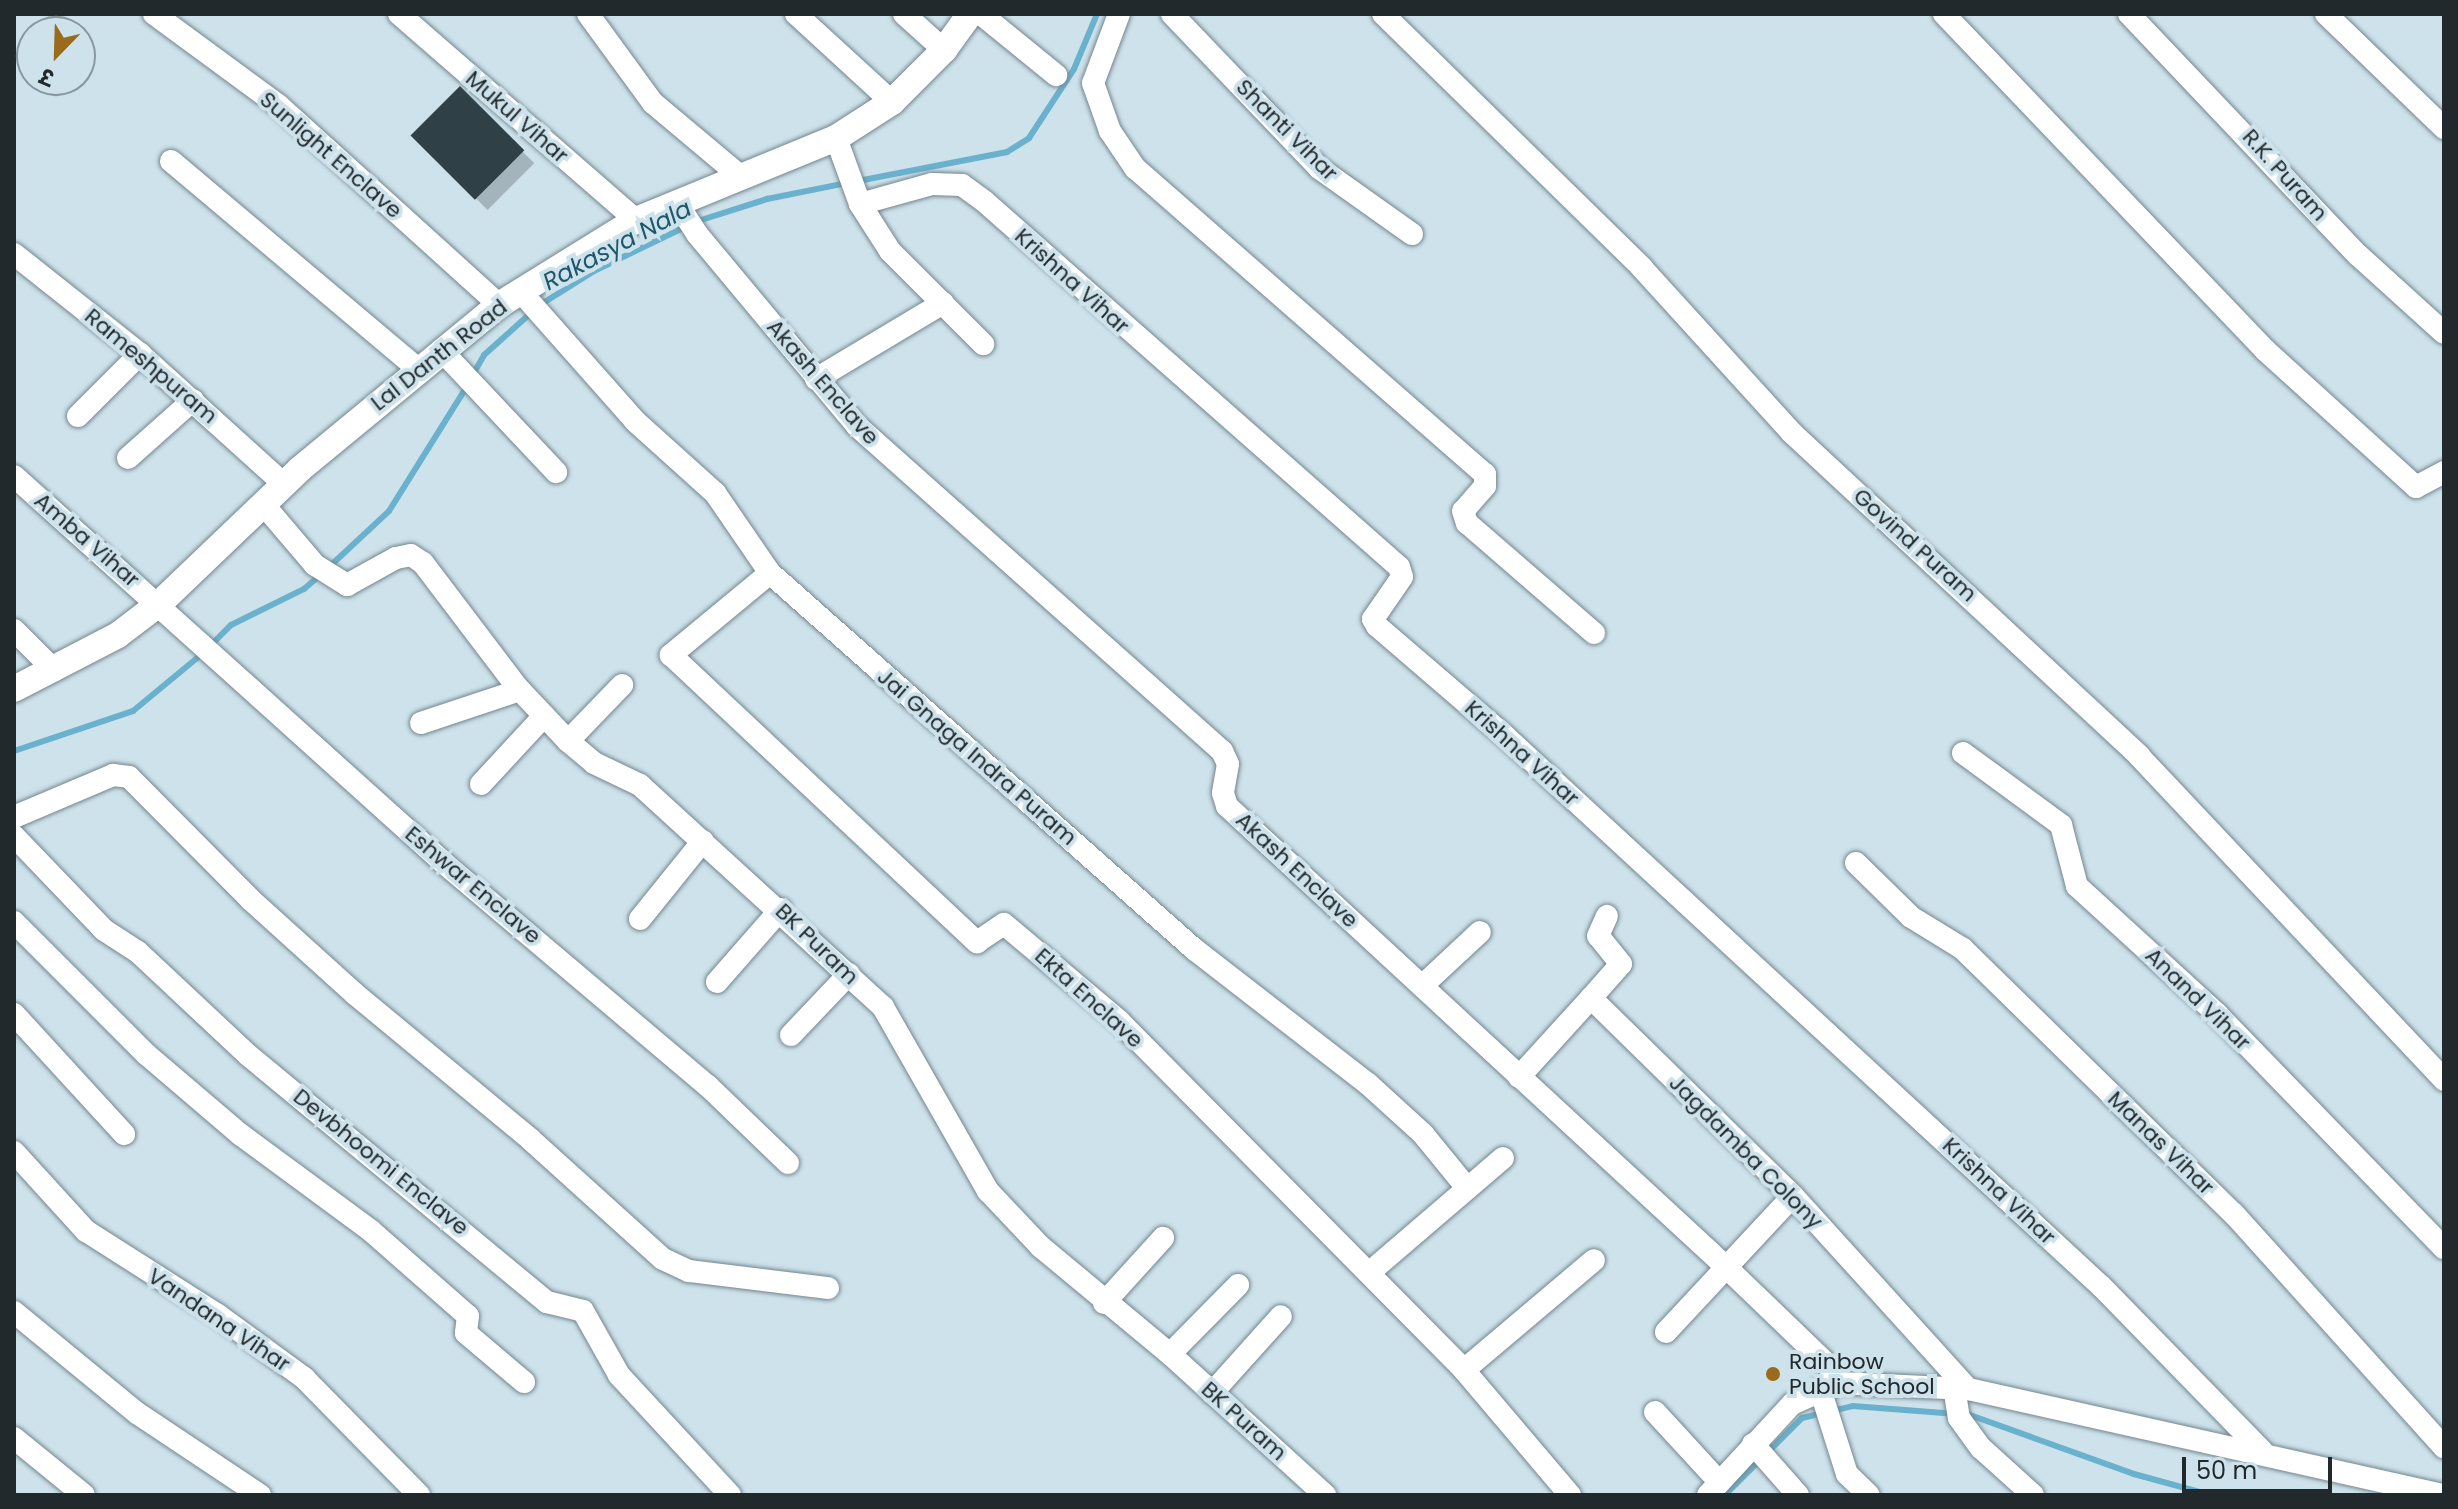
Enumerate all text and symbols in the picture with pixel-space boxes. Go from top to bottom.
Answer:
north arrow [16,16,96,96]
text: उ [35,60,59,93]
street label: Mukul Vihar [460,65,574,169]
street label: Shanti Vihar [1231,74,1343,186]
street label: Sunlight Enclave [255,86,407,224]
street label: R.K. Puram [2237,124,2333,226]
water label: Rakasya Nala [538,194,696,296]
street label: Krishna Vihar [1009,223,1135,339]
street label: Lal Danth Road [366,294,512,416]
street label: Rameshpuram [79,303,223,429]
street label: Akash Enclave [761,314,885,450]
street label: Govind Puram [1848,483,1982,607]
street label: Amba Vihar [29,487,145,593]
street label: Jai Gnaga Indra Puram [872,663,1082,851]
street label: Krishna Vihar [1459,695,1585,811]
street label: Akash Enclave [1230,807,1364,933]
street label: Eshwar Enclave [400,821,546,949]
street label: BK Puram [770,898,864,990]
street label: Anand Vihar [2140,942,2256,1056]
street label: Ekta Enclave [1030,943,1148,1053]
street label: Jagdamba Colony [1664,1070,1828,1234]
street label: Devbhoomi Enclave [288,1083,474,1241]
street label: Manas Vihar [2102,1086,2220,1200]
street label: Krishna Vihar [1937,1132,2061,1250]
street label: Vandana Vihar [143,1263,295,1377]
place label: Rainbow Public School [1789,1348,1935,1400]
marker: Rainbow Public School [1764,1365,1782,1383]
street label: BK Puram [1196,1376,1292,1466]
scale bar [2186,1441,2336,1491]
text: 50 m [2196,1454,2257,1487]

